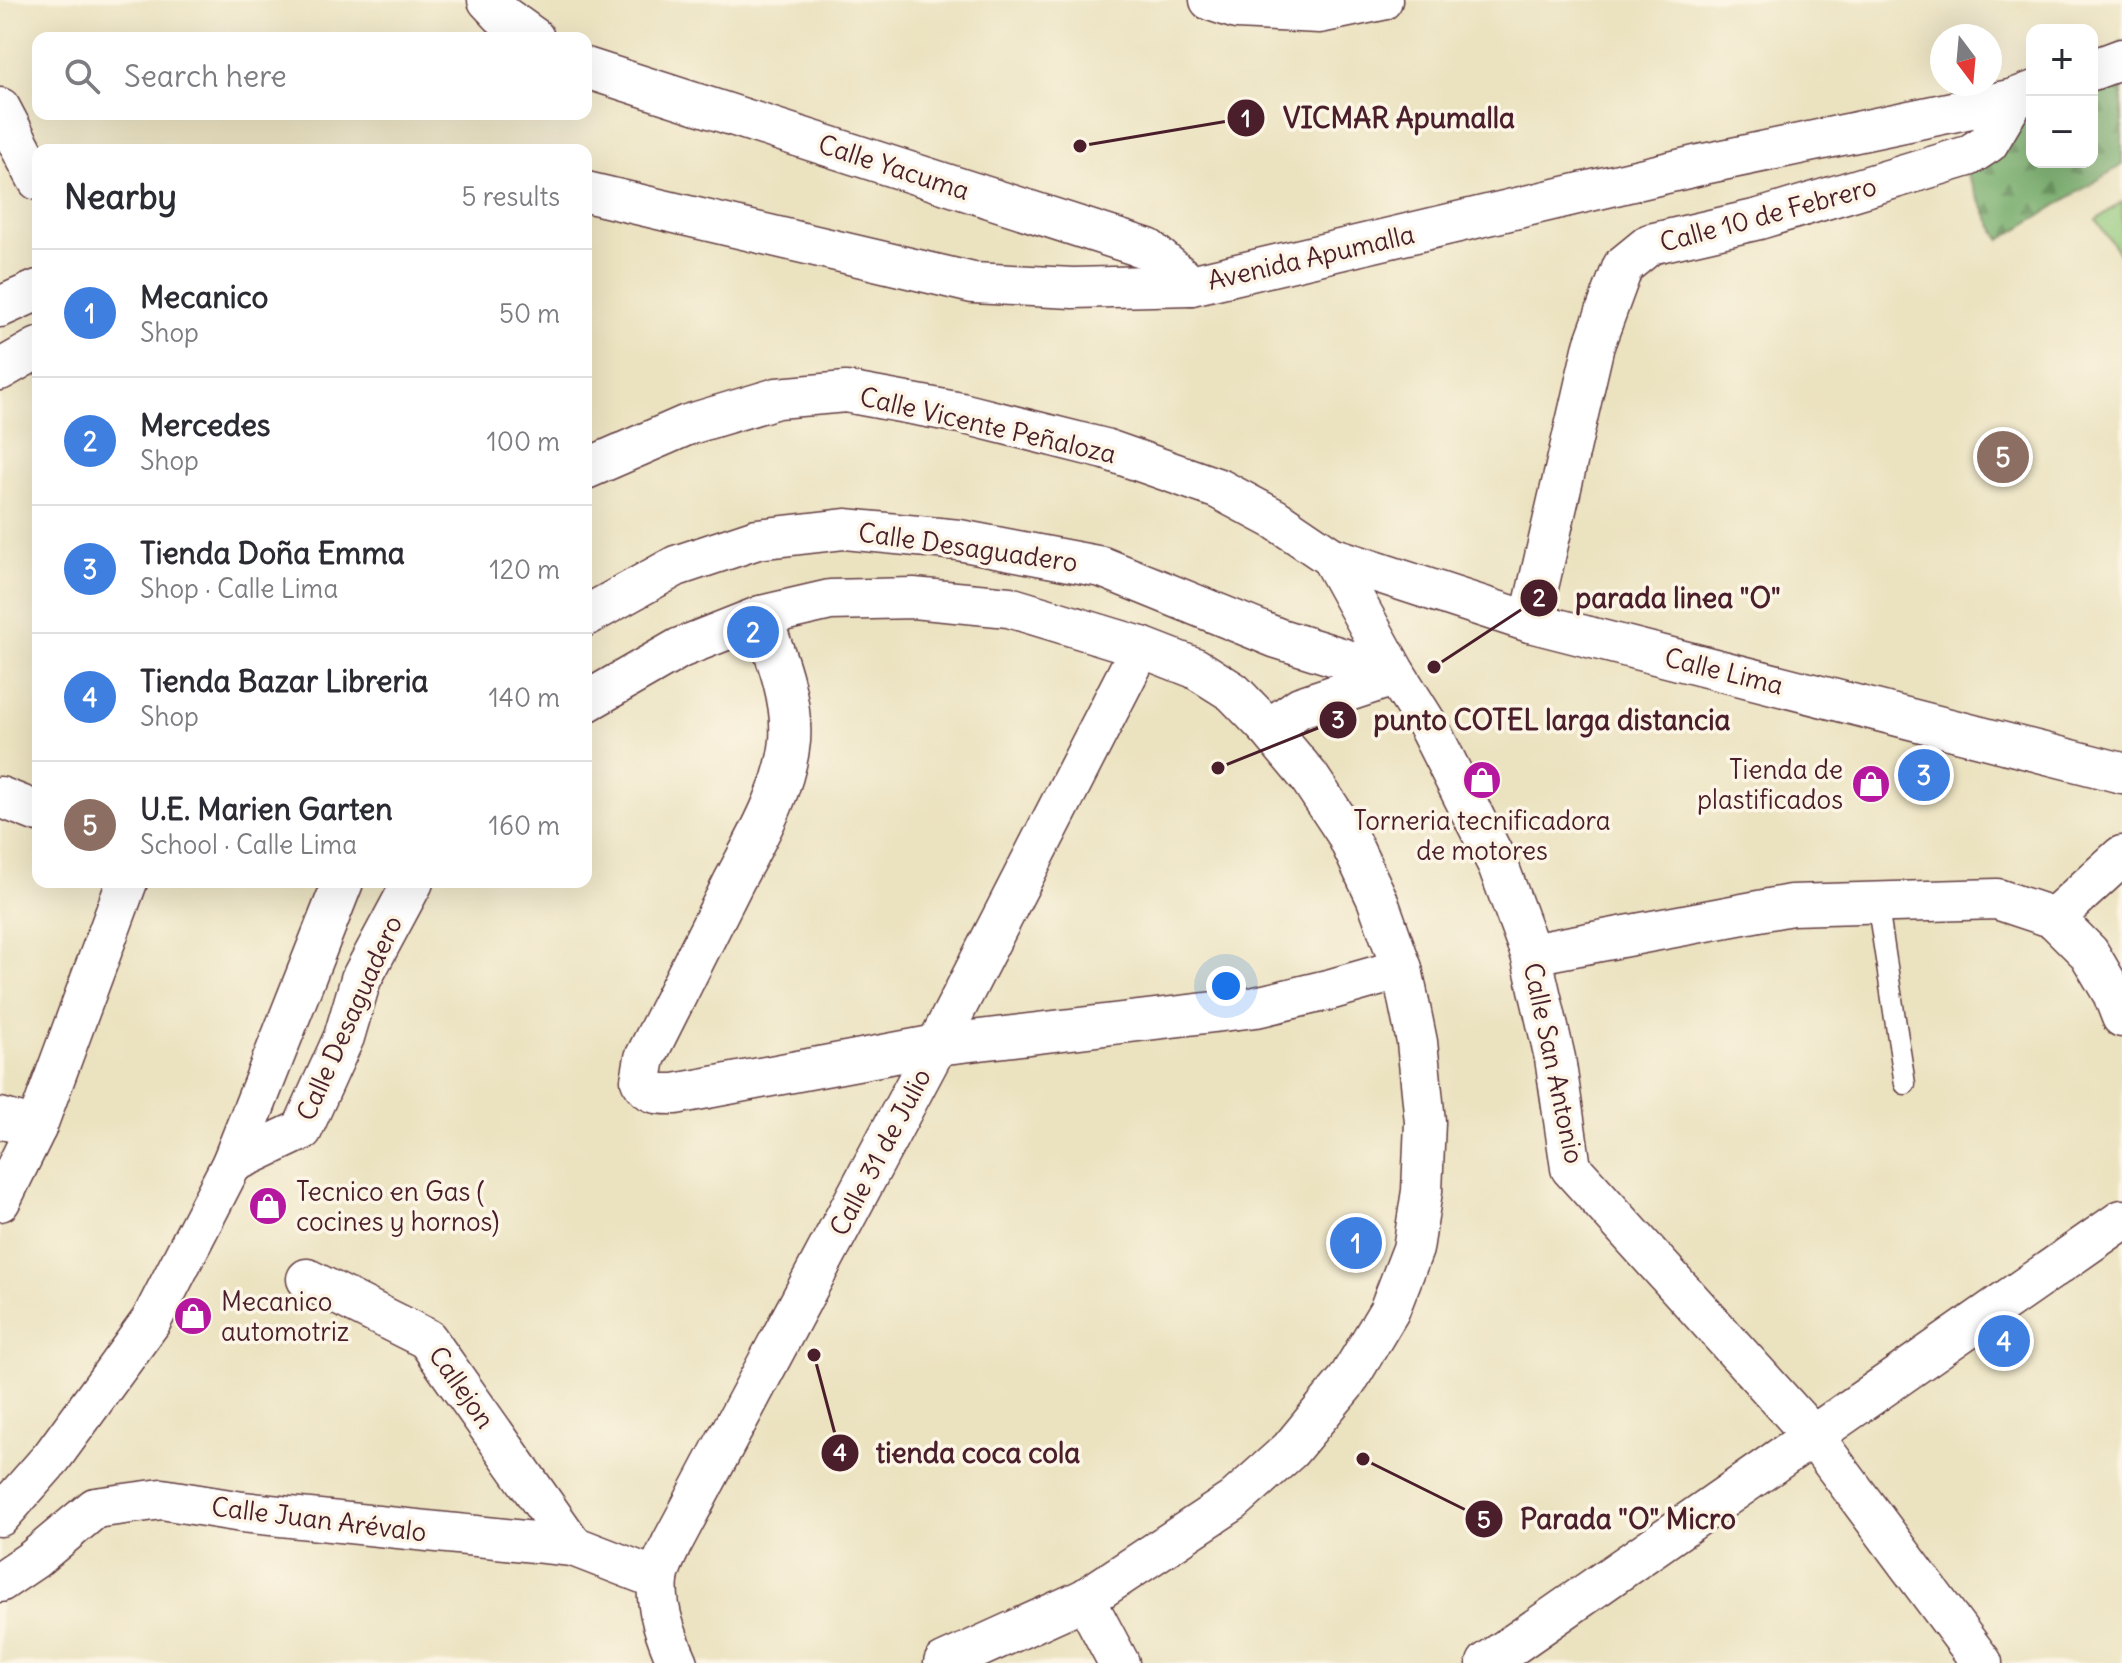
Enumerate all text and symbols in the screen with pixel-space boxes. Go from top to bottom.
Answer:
north arrow [1930,24,2002,96]
map controls [2026,24,2098,168]
button: + [2026,24,2098,96]
search box [32,32,592,120]
icon: search [60,54,104,98]
text: Search here [124,57,287,95]
callout: VICMAR Apumalla [1226,92,1531,144]
button: − [2026,96,2098,168]
text: VICMAR Apumalla [1283,100,1515,136]
text: 1 [1241,103,1251,133]
street label: Calle Yacuma [814,127,974,207]
street label: Calle 10 de Febrero [1656,169,1880,259]
text: Nearby [64,175,177,218]
text: 5 results [462,180,560,213]
street label: Avenida Apumalla [1204,217,1418,297]
text: Mecanico [140,278,268,316]
text: 1 [85,297,95,330]
text: 50 m [499,297,560,330]
text: Shop [140,316,199,349]
street label: Calle Vicente Peñaloza [857,379,1119,471]
text: Mercedes [140,406,270,444]
text: 2 [83,425,97,458]
text: 100 m [486,425,560,458]
pin: 5 [1977,427,2029,487]
text: Shop [140,444,199,477]
street label: Calle Desaguadero [856,515,1080,579]
text: Tienda Doña Emma [140,534,405,572]
text: 3 [83,553,97,586]
text: 120 m [489,553,560,586]
text: Shop · Calle Lima [140,572,338,605]
callout: parada linea "O" [1519,572,1796,624]
text: parada linea "O" [1575,580,1781,616]
text: 2 [1532,582,1546,612]
pin: 2 [727,602,779,662]
street label: Calle Lima [1661,640,1787,702]
text: Tienda Bazar Libreria [140,662,428,700]
text: 4 [82,681,98,714]
text: 140 m [489,681,560,714]
callout: punto COTEL larga distancia [1318,694,1747,746]
text: Shop [140,700,199,733]
text: punto COTEL larga distancia [1373,702,1731,738]
text: 3 [1331,704,1345,734]
pin: 3 [1898,745,1950,805]
place label: Tienda de plastificados [1697,753,1843,816]
shop icon: Torneria tecnificadora de motores [1461,759,1503,801]
shop icon: Tienda de plastificados [1850,763,1892,805]
text: U.E. Marien Garten [140,790,393,828]
place label: Torneria tecnificadora de motores [1353,804,1611,867]
text: 5 [83,809,97,842]
text: 160 m [489,809,560,842]
text: School · Calle Lima [140,828,357,861]
street label: Calle Desaguadero [289,910,409,1126]
street label: Calle San Antonio [1517,960,1591,1166]
your location [1206,966,1246,1006]
street label: Calle 31 de Julio [822,1063,938,1241]
place label: Tecnico en Gas ( cocines y hornos) [296,1175,499,1238]
shop icon: Tecnico en Gas ( cocines y hornos) [247,1185,289,1227]
pin: 1 [1330,1213,1382,1273]
place label: Mecanico automotriz [221,1285,349,1348]
shop icon: Mecanico automotriz [172,1295,214,1337]
pin: 4 [1978,1311,2030,1371]
street label: Callejon [422,1339,502,1435]
callout: tienda coca cola [820,1427,1096,1479]
text: tienda coca cola [876,1435,1080,1471]
text: 4 [833,1437,847,1467]
street label: Calle Juan Arévalo [210,1489,428,1549]
callout: Parada "O" Micro [1464,1493,1751,1545]
text: Parada "O" Micro [1520,1501,1736,1537]
text: 5 [1477,1504,1491,1534]

